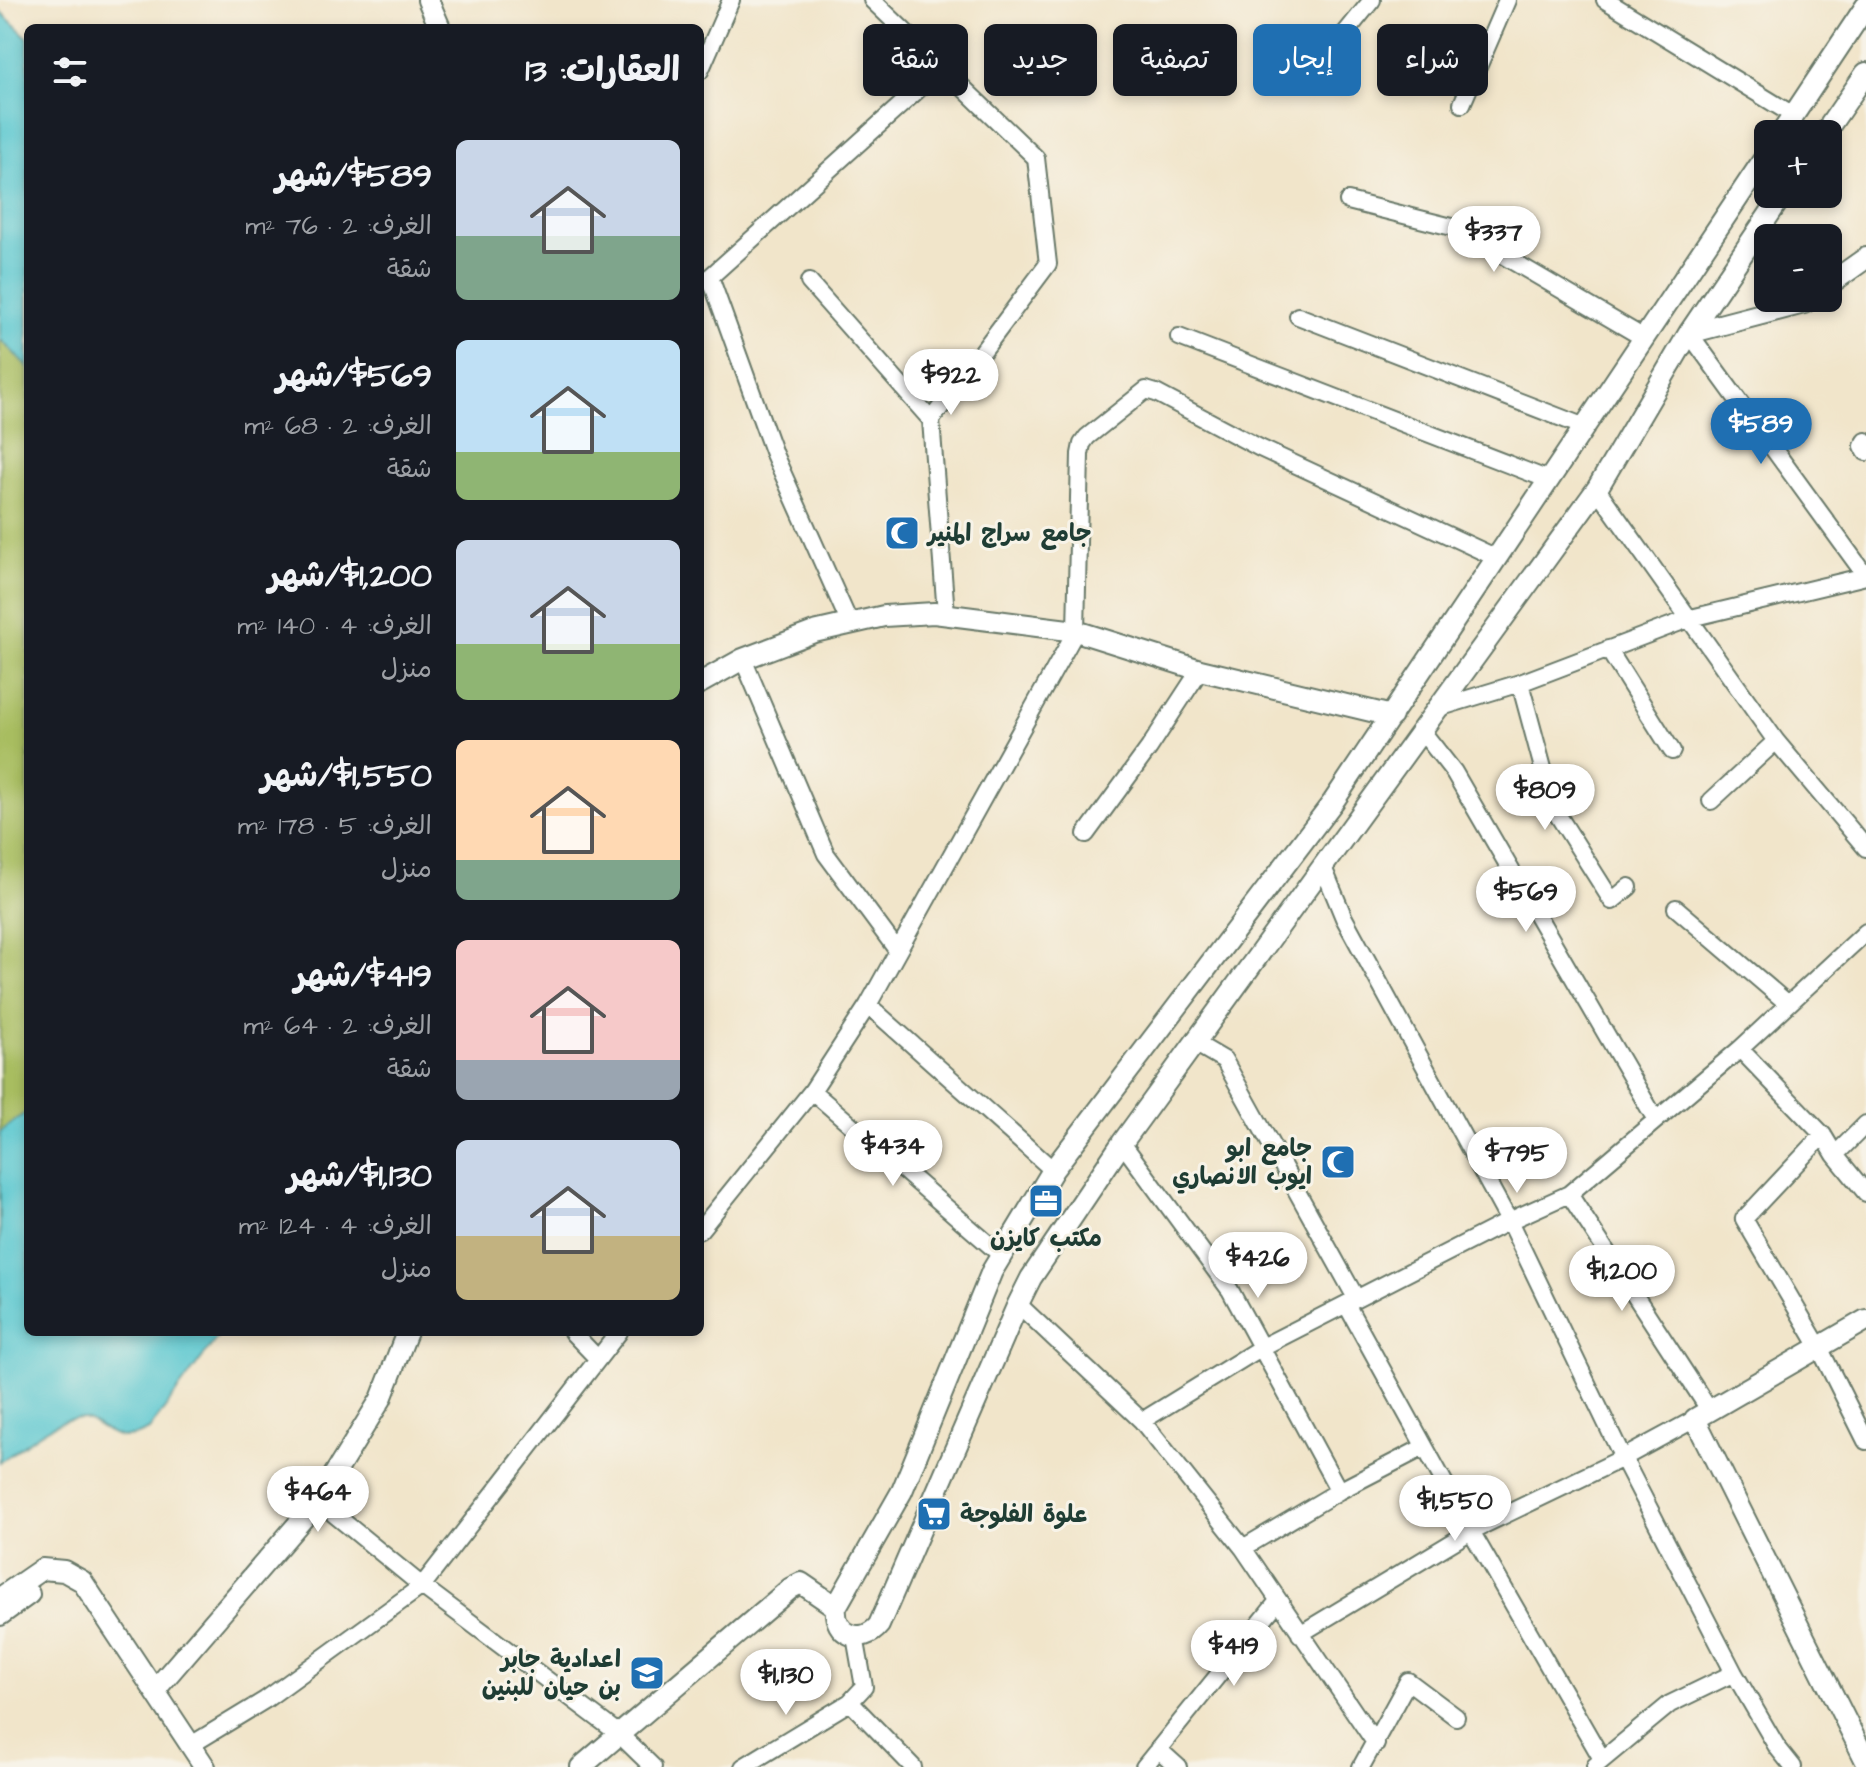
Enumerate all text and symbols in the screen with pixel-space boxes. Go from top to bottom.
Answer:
chip: شقة [863,24,968,96]
chip: جديد [984,24,1097,96]
chip: تصفية [1113,24,1237,96]
chip: إيجار [1253,24,1361,96]
chip: شراء [1377,24,1488,96]
text: العقارات: 13 [525,47,680,95]
icon: filters [48,50,92,94]
map controls [1754,120,1842,312]
button: + [1754,120,1842,208]
text: $589/شهر [276,152,432,200]
icon: home [520,172,616,268]
pin: $337 [1447,206,1541,274]
text: الغرف: 2 · 76 m² [245,208,432,244]
text: $337 [1466,214,1522,250]
button: − [1754,224,1842,312]
text: شقة [387,251,432,287]
pin: $922 [904,349,998,417]
text: $569/شهر [276,352,432,400]
text: $922 [921,357,981,393]
icon: home [520,372,616,468]
pin: $589 [1714,398,1808,466]
text: $589 [1729,406,1793,442]
text: الغرف: 2 · 68 m² [244,408,432,444]
text: شقة [387,451,432,487]
mosque icon: جامع سراج المنير [883,514,921,552]
place label: جامع سراج المنير [926,517,1091,551]
text: $1,200/شهر [268,552,432,600]
icon: home [520,572,616,668]
text: الغرف: 4 · 140 m² [237,608,432,644]
text: منزل [381,651,432,687]
text: $1,550/شهر [261,752,432,800]
pin: $809 [1498,764,1592,832]
icon: home [520,772,616,868]
text: $809 [1514,772,1576,808]
text: الغرف: 5 · 178 m² [238,808,432,844]
text: منزل [381,851,432,887]
pin: $569 [1479,866,1573,934]
text: $569 [1494,874,1558,910]
text: $419/شهر [294,952,432,1000]
icon: home [520,972,616,1068]
text: الغرف: 2 · 64 m² [243,1008,432,1044]
text: شقة [387,1051,432,1087]
pin: $434 [846,1120,940,1188]
pin: $795 [1470,1127,1564,1195]
text: $434 [861,1128,925,1164]
place label: جامع ابو ايوب الانصاري [1172,1132,1312,1194]
text: $795 [1485,1135,1549,1171]
mosque icon: جامع ابو ايوب الانصاري [1319,1143,1357,1181]
text: $1,130/شهر [288,1152,432,1200]
icon: home [520,1172,616,1268]
office icon: مكتب كايزن [1027,1182,1065,1220]
text: الغرف: 4 · 124 m² [239,1208,432,1244]
place label: مكتب كايزن [990,1222,1102,1256]
pin: $426 [1211,1232,1305,1300]
text: $426 [1226,1240,1290,1276]
pin: $1,200 [1557,1245,1687,1313]
text: منزل [381,1251,432,1287]
text: $1,200 [1587,1253,1657,1289]
pin: $464 [271,1466,365,1534]
text: $464 [285,1474,351,1510]
pin: $1,550 [1390,1475,1520,1543]
text: $1,550 [1417,1483,1493,1519]
supermarket icon: علوة الفلوجة [915,1495,953,1533]
place label: علوة الفلوجة [960,1498,1087,1532]
pin: $419 [1187,1620,1281,1688]
text: $419 [1209,1628,1259,1664]
place label: اعدادية جابر بن حيان للبنين [482,1643,621,1705]
pin: $1,130 [721,1649,851,1717]
school or university icon: اعدادية جابر بن حيان للبنين [628,1654,666,1692]
text: $1,130 [758,1657,814,1693]

